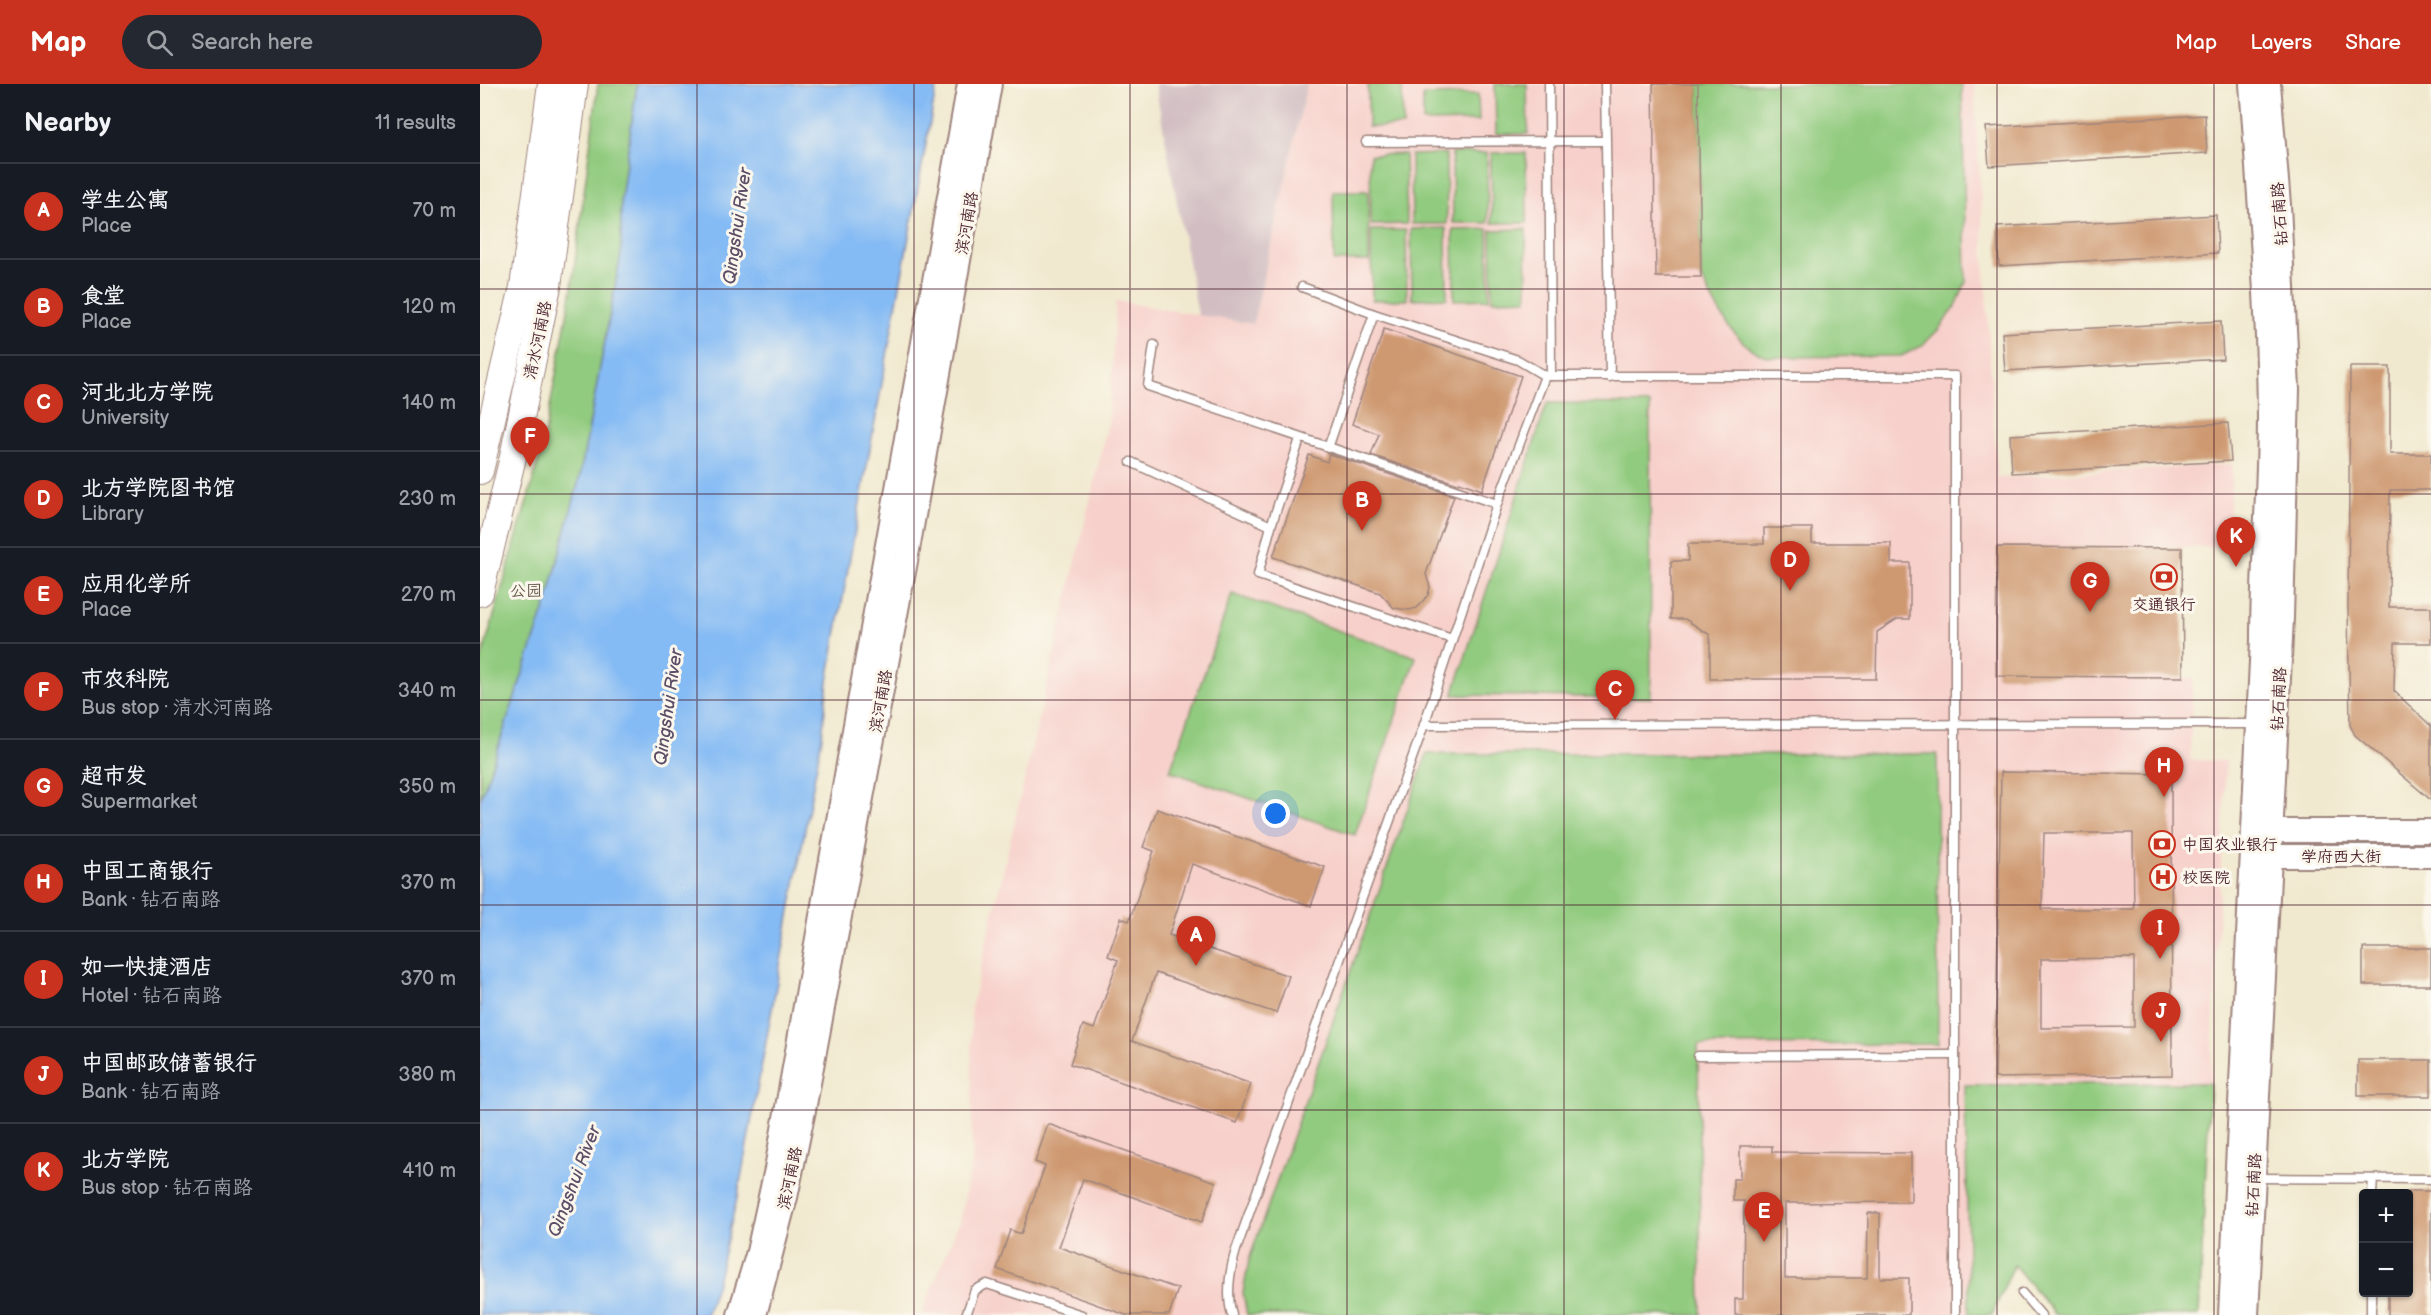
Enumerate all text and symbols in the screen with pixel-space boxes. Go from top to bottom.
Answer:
search box [122,15,542,69]
text: Map [30,26,86,59]
icon: search [143,26,176,59]
text: Search here [191,29,313,56]
text: Map [2175,30,2217,55]
text: Layers [2250,30,2312,55]
text: Share [2345,30,2401,55]
text: Nearby [24,108,111,139]
text: 11 results [375,111,456,135]
water label: Qingshui River [719,165,756,286]
street label: 钻石南路 [2269,181,2292,246]
text: 学生公寓 [81,187,169,214]
street label: 滨河南路 [953,190,982,256]
text: A [37,199,50,223]
text: 70 m [412,199,456,223]
text: Place [81,214,132,238]
text: 食堂 [81,283,125,310]
text: B [36,295,51,319]
text: 120 m [403,295,456,319]
street label: 清水河南路 [521,299,556,381]
text: Place [81,310,132,334]
text: 河北北方学院 [81,379,213,406]
text: C [36,391,51,415]
text: 140 m [402,391,456,415]
text: University [81,406,169,430]
pin: F [511,418,550,467]
text: 北方学院图书馆 [81,475,235,502]
pin: B [1342,482,1382,531]
text: D [37,487,50,511]
text: 230 m [399,487,456,511]
text: Library [81,502,144,526]
pin: K [2216,518,2256,567]
pin: D [1770,542,1810,591]
pin: G [2070,562,2110,612]
bank icon: 交通银行 [2149,562,2179,592]
text: 应用化学所 [81,571,191,598]
park label: 公园 [510,582,542,601]
text: E [37,583,50,607]
text: 270 m [401,583,456,607]
place label: 交通银行 [2132,596,2196,615]
text: Place [81,598,132,622]
water label: Qingshui River [650,646,687,767]
text: 市农科院 [81,666,169,693]
street label: 钻石南路 [2268,667,2291,732]
street label: 滨河南路 [867,668,896,734]
pin: C [1596,670,1634,720]
text: F [37,679,50,703]
text: 340 m [398,679,456,703]
text: Bus stop · 清水河南路 [81,696,273,720]
pin: H [2144,748,2184,797]
text: 超市发 [81,763,147,790]
text: G [36,775,51,799]
text: 350 m [399,775,456,799]
text: Supermarket [81,790,197,814]
your location [1261,799,1290,828]
bank icon: 中国农业银行 [2147,829,2177,859]
place label: 中国农业银行 [2182,836,2278,855]
street label: 学府西大街 [2301,848,2381,867]
text: 中国工商银行 [81,858,213,885]
hospital icon: 校医院 [2148,862,2178,892]
place label: 校医院 [2182,869,2230,888]
text: H [36,871,51,895]
text: 370 m [400,871,456,895]
text: Bank · 钻石南路 [81,888,220,912]
pin: I [2140,910,2180,959]
pin: A [1176,916,1216,966]
text: 如一快捷酒店 [81,954,213,981]
text: I [40,967,47,991]
text: 370 m [400,967,456,991]
text: Hotel · 钻石南路 [81,984,222,1008]
pin: J [2142,992,2180,1042]
text: 中国邮政储蓄银行 [81,1050,257,1077]
text: J [38,1063,49,1087]
text: 380 m [398,1063,456,1087]
text: Bank · 钻石南路 [81,1080,220,1104]
water label: Qingshui River [544,1121,606,1240]
street label: 滨河南路 [775,1145,806,1212]
text: 北方学院 [81,1146,169,1173]
street label: 钻石南路 [2243,1153,2266,1218]
text: K [37,1159,50,1183]
text: 410 m [402,1159,456,1183]
text: Bus stop · 钻石南路 [81,1176,253,1200]
map controls [2359,1189,2413,1297]
button: + [2359,1189,2413,1243]
pin: E [1744,1192,1784,1242]
button: − [2359,1243,2413,1297]

